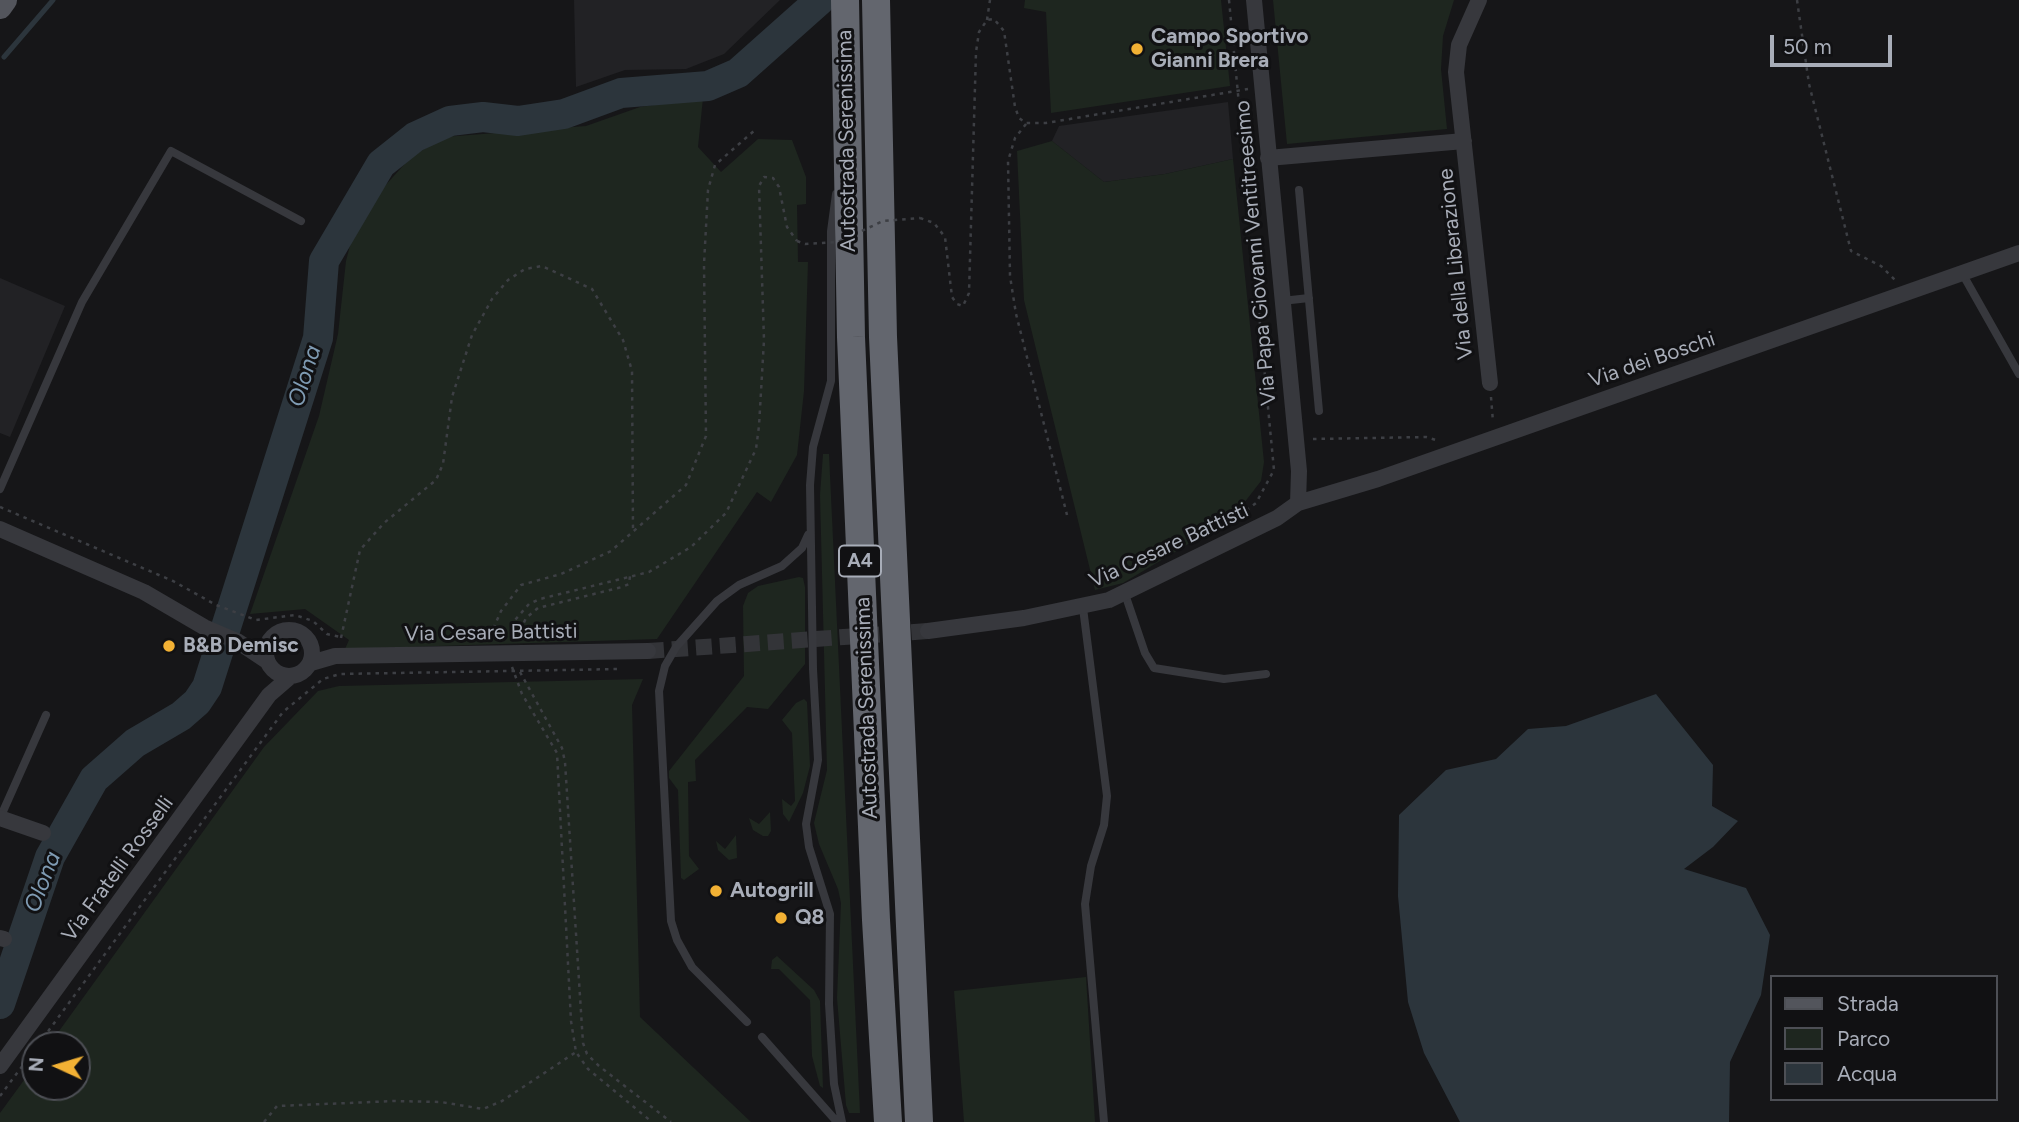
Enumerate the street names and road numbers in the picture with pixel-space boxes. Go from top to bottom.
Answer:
street label: Autostrada Serenissima [832,30,862,252]
street label: Via Papa Giovanni Ventitreesimo [1230,99,1282,407]
street label: Via della Liberazione [1433,167,1479,361]
street label: Via dei Boschi [1586,327,1718,393]
street label: Via Cesare Battisti [1085,498,1253,594]
road number: A4 [839,546,881,576]
street label: Autostrada Serenissima [851,596,883,820]
street label: Via Cesare Battisti [404,619,578,647]
street label: Via Fratelli Rosselli [57,791,179,947]

